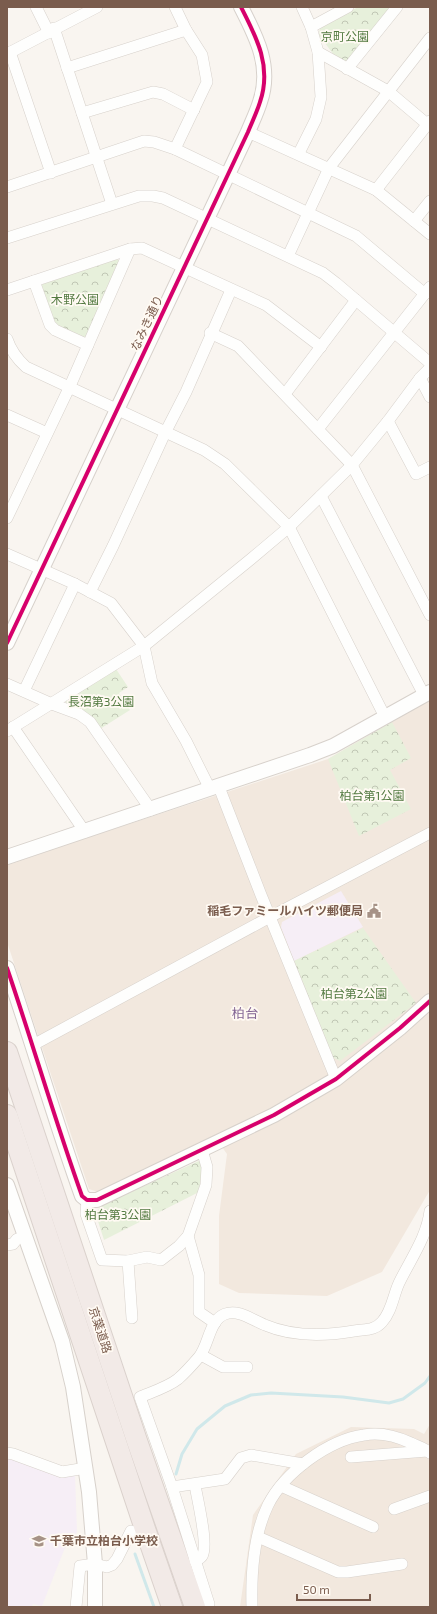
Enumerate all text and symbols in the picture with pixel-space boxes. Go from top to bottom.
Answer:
park label: 京町公園 [321,29,369,43]
park label: 木野公園 [51,292,99,306]
street label: なみき通り [127,292,165,353]
park label: 長沼第3公園 [68,694,134,708]
park label: 柏台第1公園 [340,788,404,802]
place label: 稲毛ファミールハイツ郵便局 [207,903,363,917]
public building icon: 稲毛ファミールハイツ郵便局 [366,903,382,919]
park label: 柏台第2公園 [321,986,387,1000]
district label: 柏台 [232,1005,258,1021]
park label: 柏台第3公園 [85,1207,151,1221]
street label: 京葉道路 [87,1305,115,1355]
school or university icon: 千葉市立柏台小学校 [31,1533,47,1549]
place label: 千葉市立柏台小学校 [50,1533,158,1547]
scale bar [297,1576,370,1602]
text: 50 m [303,1582,330,1596]

